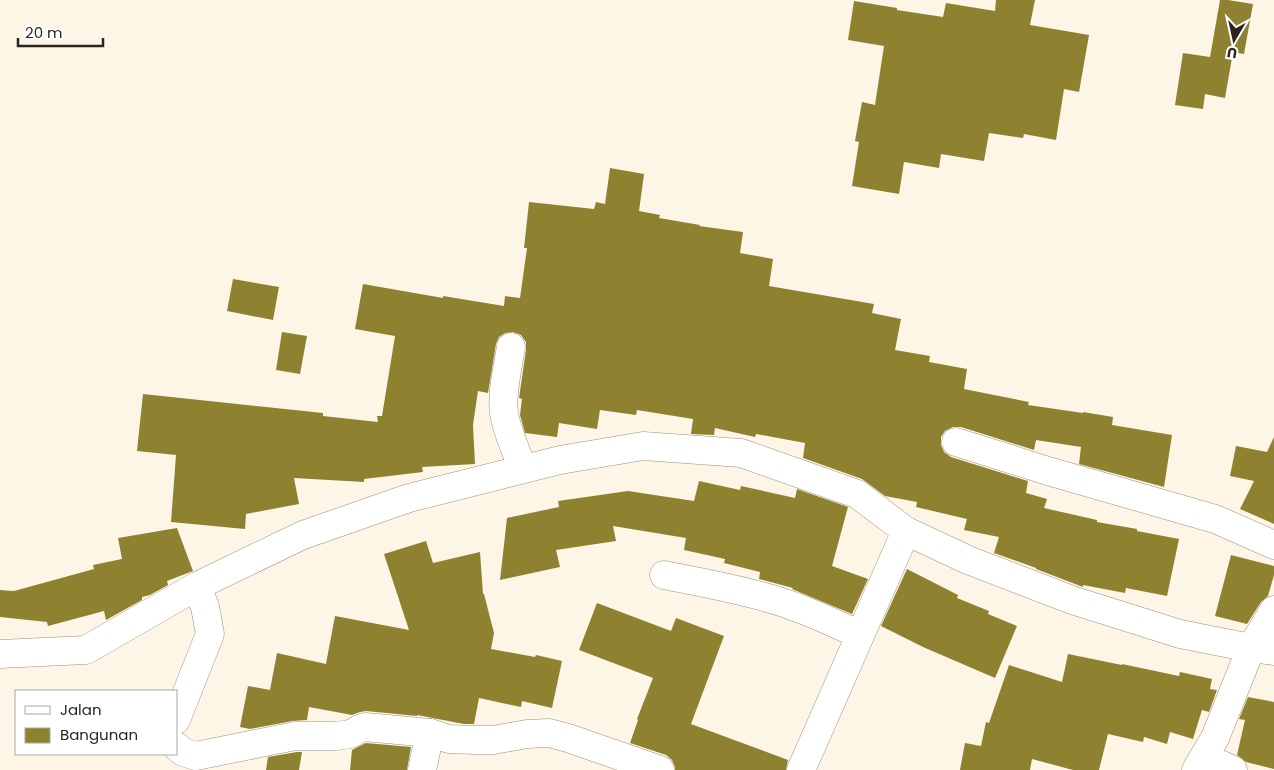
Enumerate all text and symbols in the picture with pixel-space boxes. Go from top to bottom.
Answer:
scale bar [18,15,102,47]
north arrow [1209,15,1259,65]
text: 20 m [25,22,63,43]
text: U [1225,42,1238,63]
legend [15,690,178,755]
text: Jalan [60,699,102,720]
text: Bangunan [60,724,138,745]

